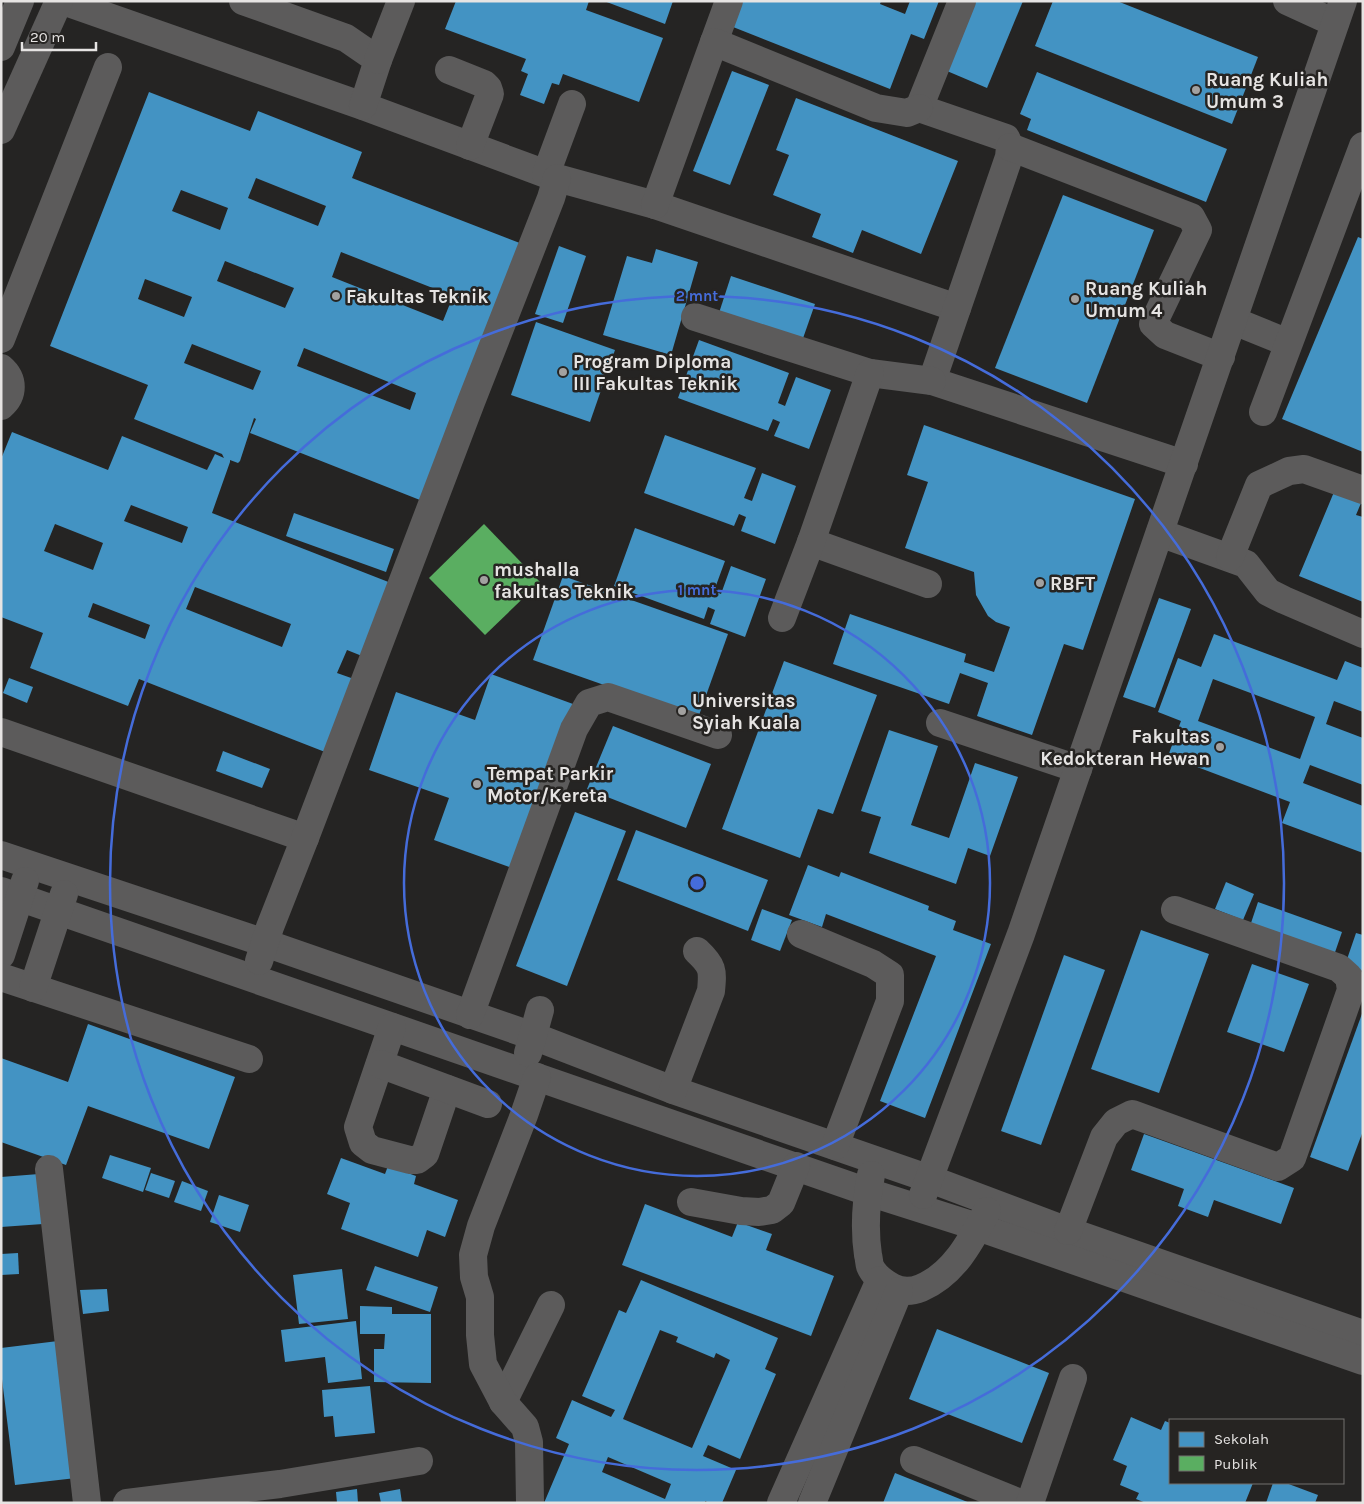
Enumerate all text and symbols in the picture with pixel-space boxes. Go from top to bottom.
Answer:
scale bar [22,20,96,52]
text: 20 m [30,28,65,46]
place label: Ruang Kuliah Umum 3 [1206,69,1328,113]
marker: Ruang Kuliah Umum 3 [1190,84,1202,96]
place label: Ruang Kuliah Umum 4 [1085,278,1207,322]
place label: Fakultas Teknik [346,286,489,308]
text: 2 mnt [676,287,718,305]
marker: Fakultas Teknik [330,290,342,302]
marker: Ruang Kuliah Umum 4 [1069,293,1081,305]
place label: Program Diploma III Fakultas Teknik [573,351,738,395]
marker: Program Diploma III Fakultas Teknik [557,366,569,378]
place label: mushalla fakultas Teknik [494,559,634,603]
place label: RBFT [1050,573,1095,595]
marker: mushalla fakultas Teknik [478,574,490,586]
marker: RBFT [1034,577,1046,589]
text: 1 mnt [678,581,716,599]
place label: Universitas Syiah Kuala [692,690,800,734]
marker: Universitas Syiah Kuala [676,705,688,717]
place label: Fakultas Kedokteran Hewan [1040,726,1210,770]
marker: Fakultas Kedokteran Hewan [1214,741,1226,753]
place label: Tempat Parkir Motor/Kereta [487,763,614,807]
marker: Tempat Parkir Motor/Kereta [471,778,483,790]
centre of rings [688,874,706,892]
legend [1169,1419,1344,1484]
text: Sekolah [1214,1430,1269,1448]
text: Publik [1214,1455,1257,1473]

